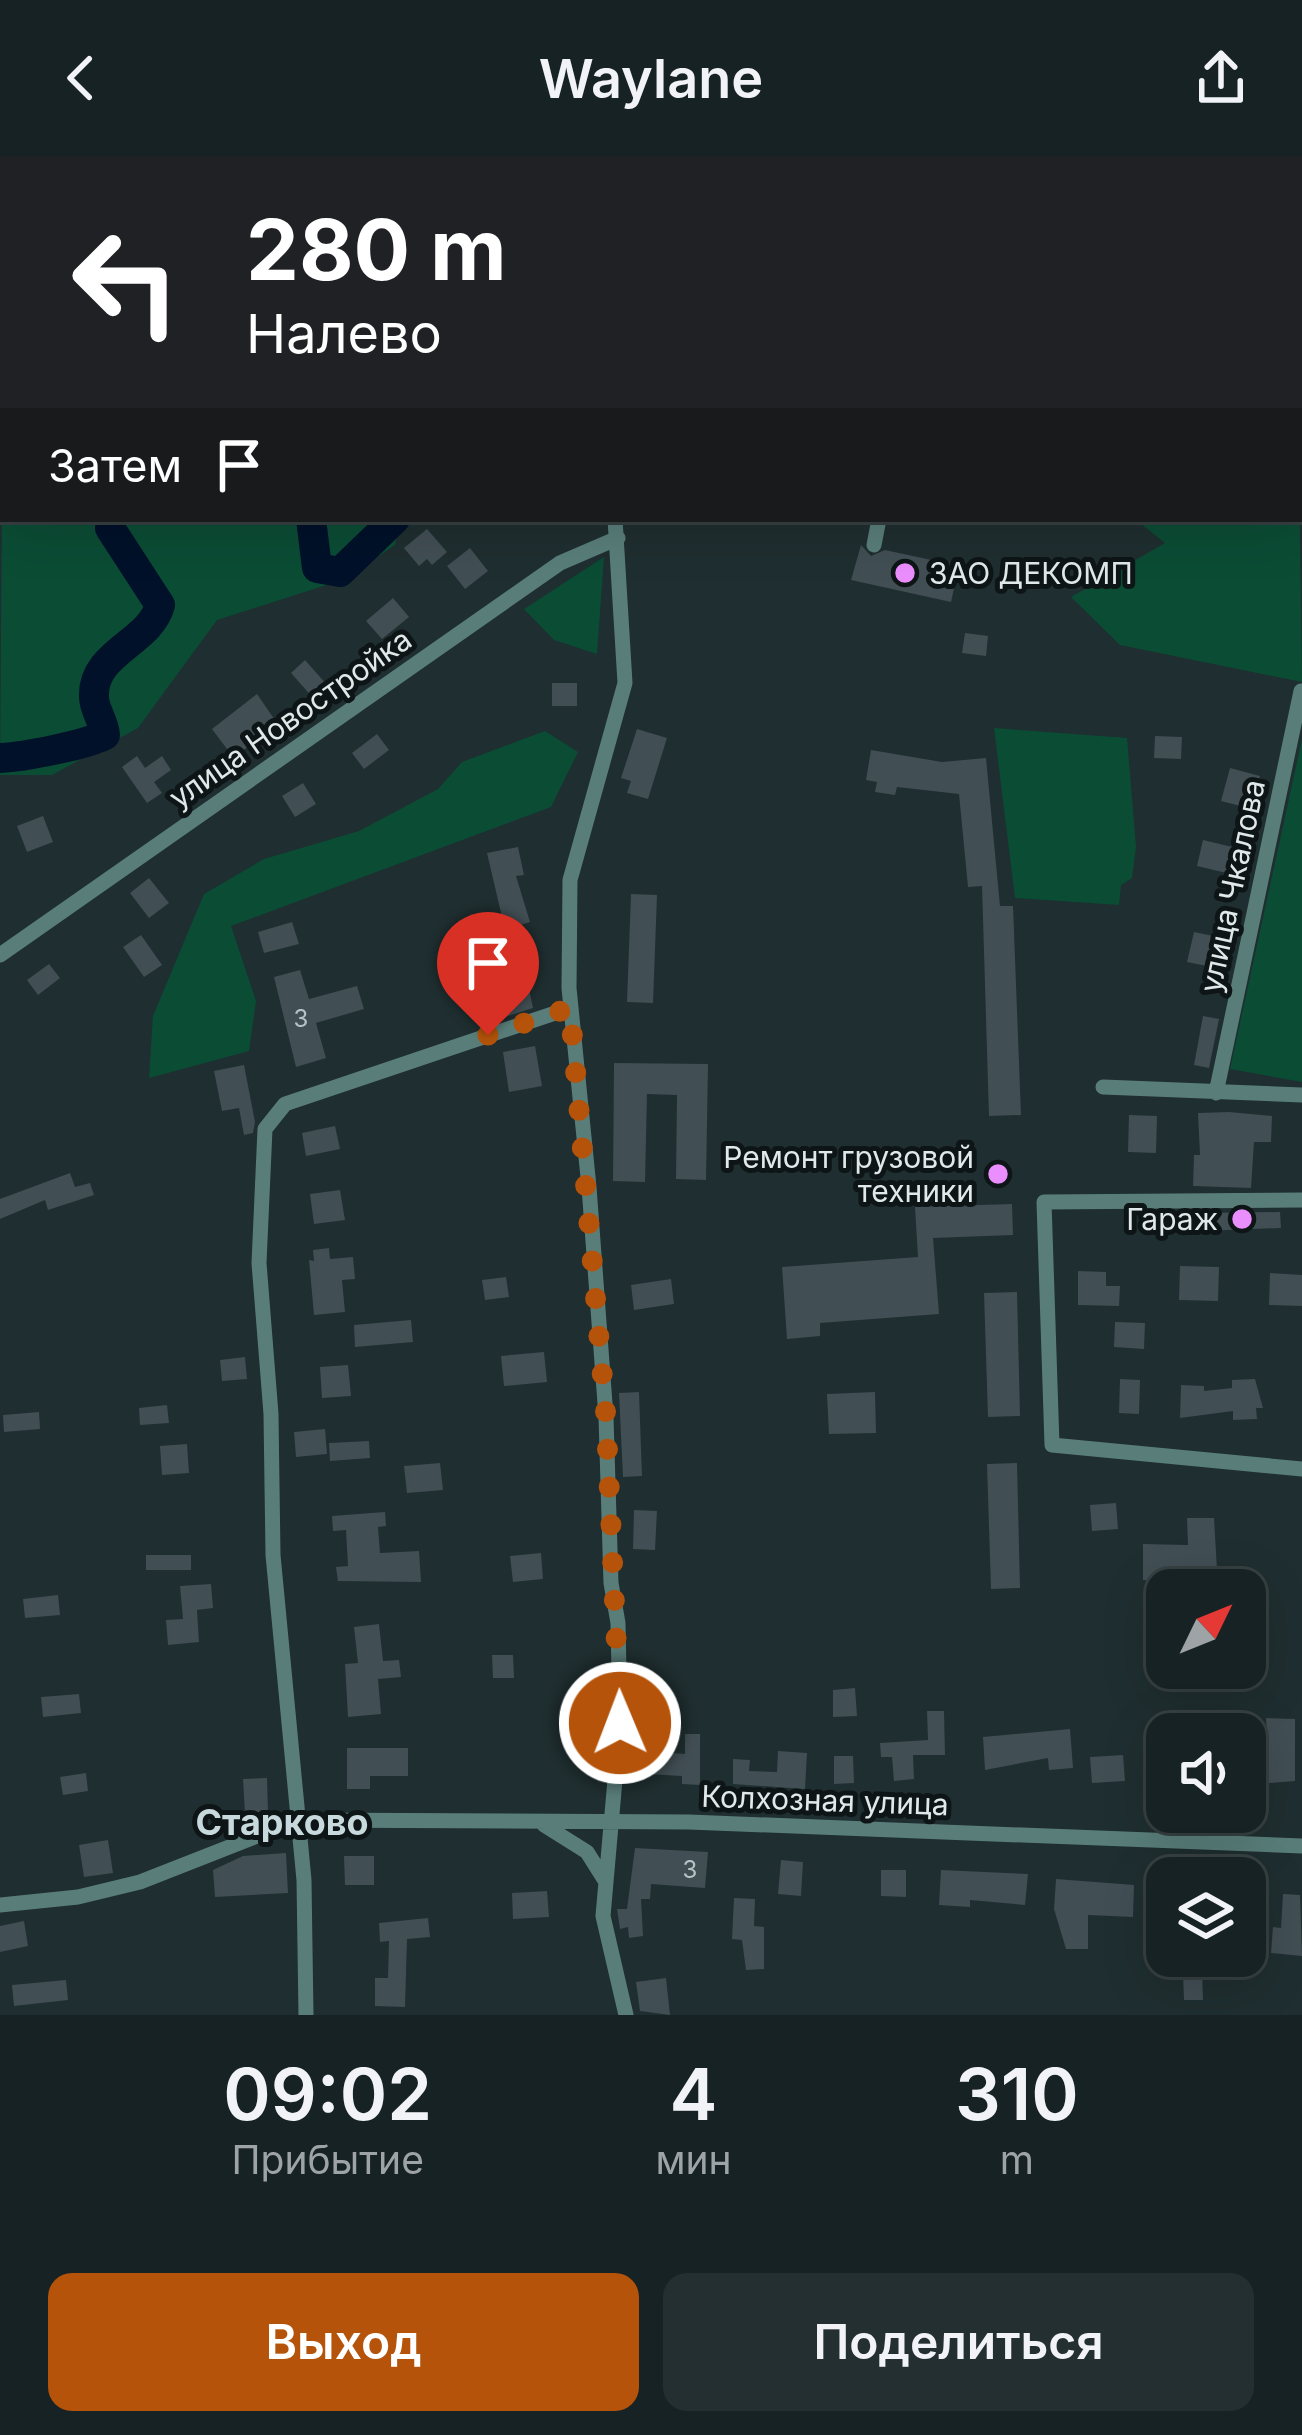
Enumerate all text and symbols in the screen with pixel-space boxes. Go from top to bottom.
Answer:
icon: back [48,45,114,111]
icon: share [1188,45,1254,111]
text: Waylane [539,46,763,111]
text: 280 m [246,199,507,300]
icon: left [48,204,204,360]
text: Налево [246,301,442,366]
icon: arrive [206,432,272,498]
text: Затем [48,438,182,493]
place label: ЗАО ДЕКОМП [929,555,1133,591]
marker: ЗАО ДЕКОМП [892,560,918,586]
street label: улица Новостройка [162,621,418,815]
street label: улица Чкалова [1192,776,1272,996]
pin [437,912,539,1035]
icon: arrive [455,930,521,996]
house number: 3 [294,1004,308,1033]
place label: Ремонт грузовой техники [723,1139,974,1209]
marker: Ремонт грузовой техники [985,1161,1011,1187]
place label: Гараж [1126,1201,1218,1237]
marker: Гараж [1229,1206,1255,1232]
north arrow [1146,1569,1266,1689]
map controls [1146,1569,1266,1977]
position arrow [557,1660,683,1786]
button: sound [1146,1713,1266,1833]
street label: Колхозная улица [701,1778,949,1822]
district label: Старково [195,1800,369,1844]
house number: 3 [683,1855,697,1884]
button: layers [1146,1857,1266,1977]
text: 09:02 [223,2050,432,2137]
text: 4 [670,2050,718,2137]
text: 310 [955,2050,1079,2137]
text: Прибытие [232,2136,424,2183]
text: мин [655,2136,732,2183]
text: m [1000,2136,1034,2183]
button: Выход [48,2273,639,2411]
button: Поделиться [663,2273,1254,2411]

